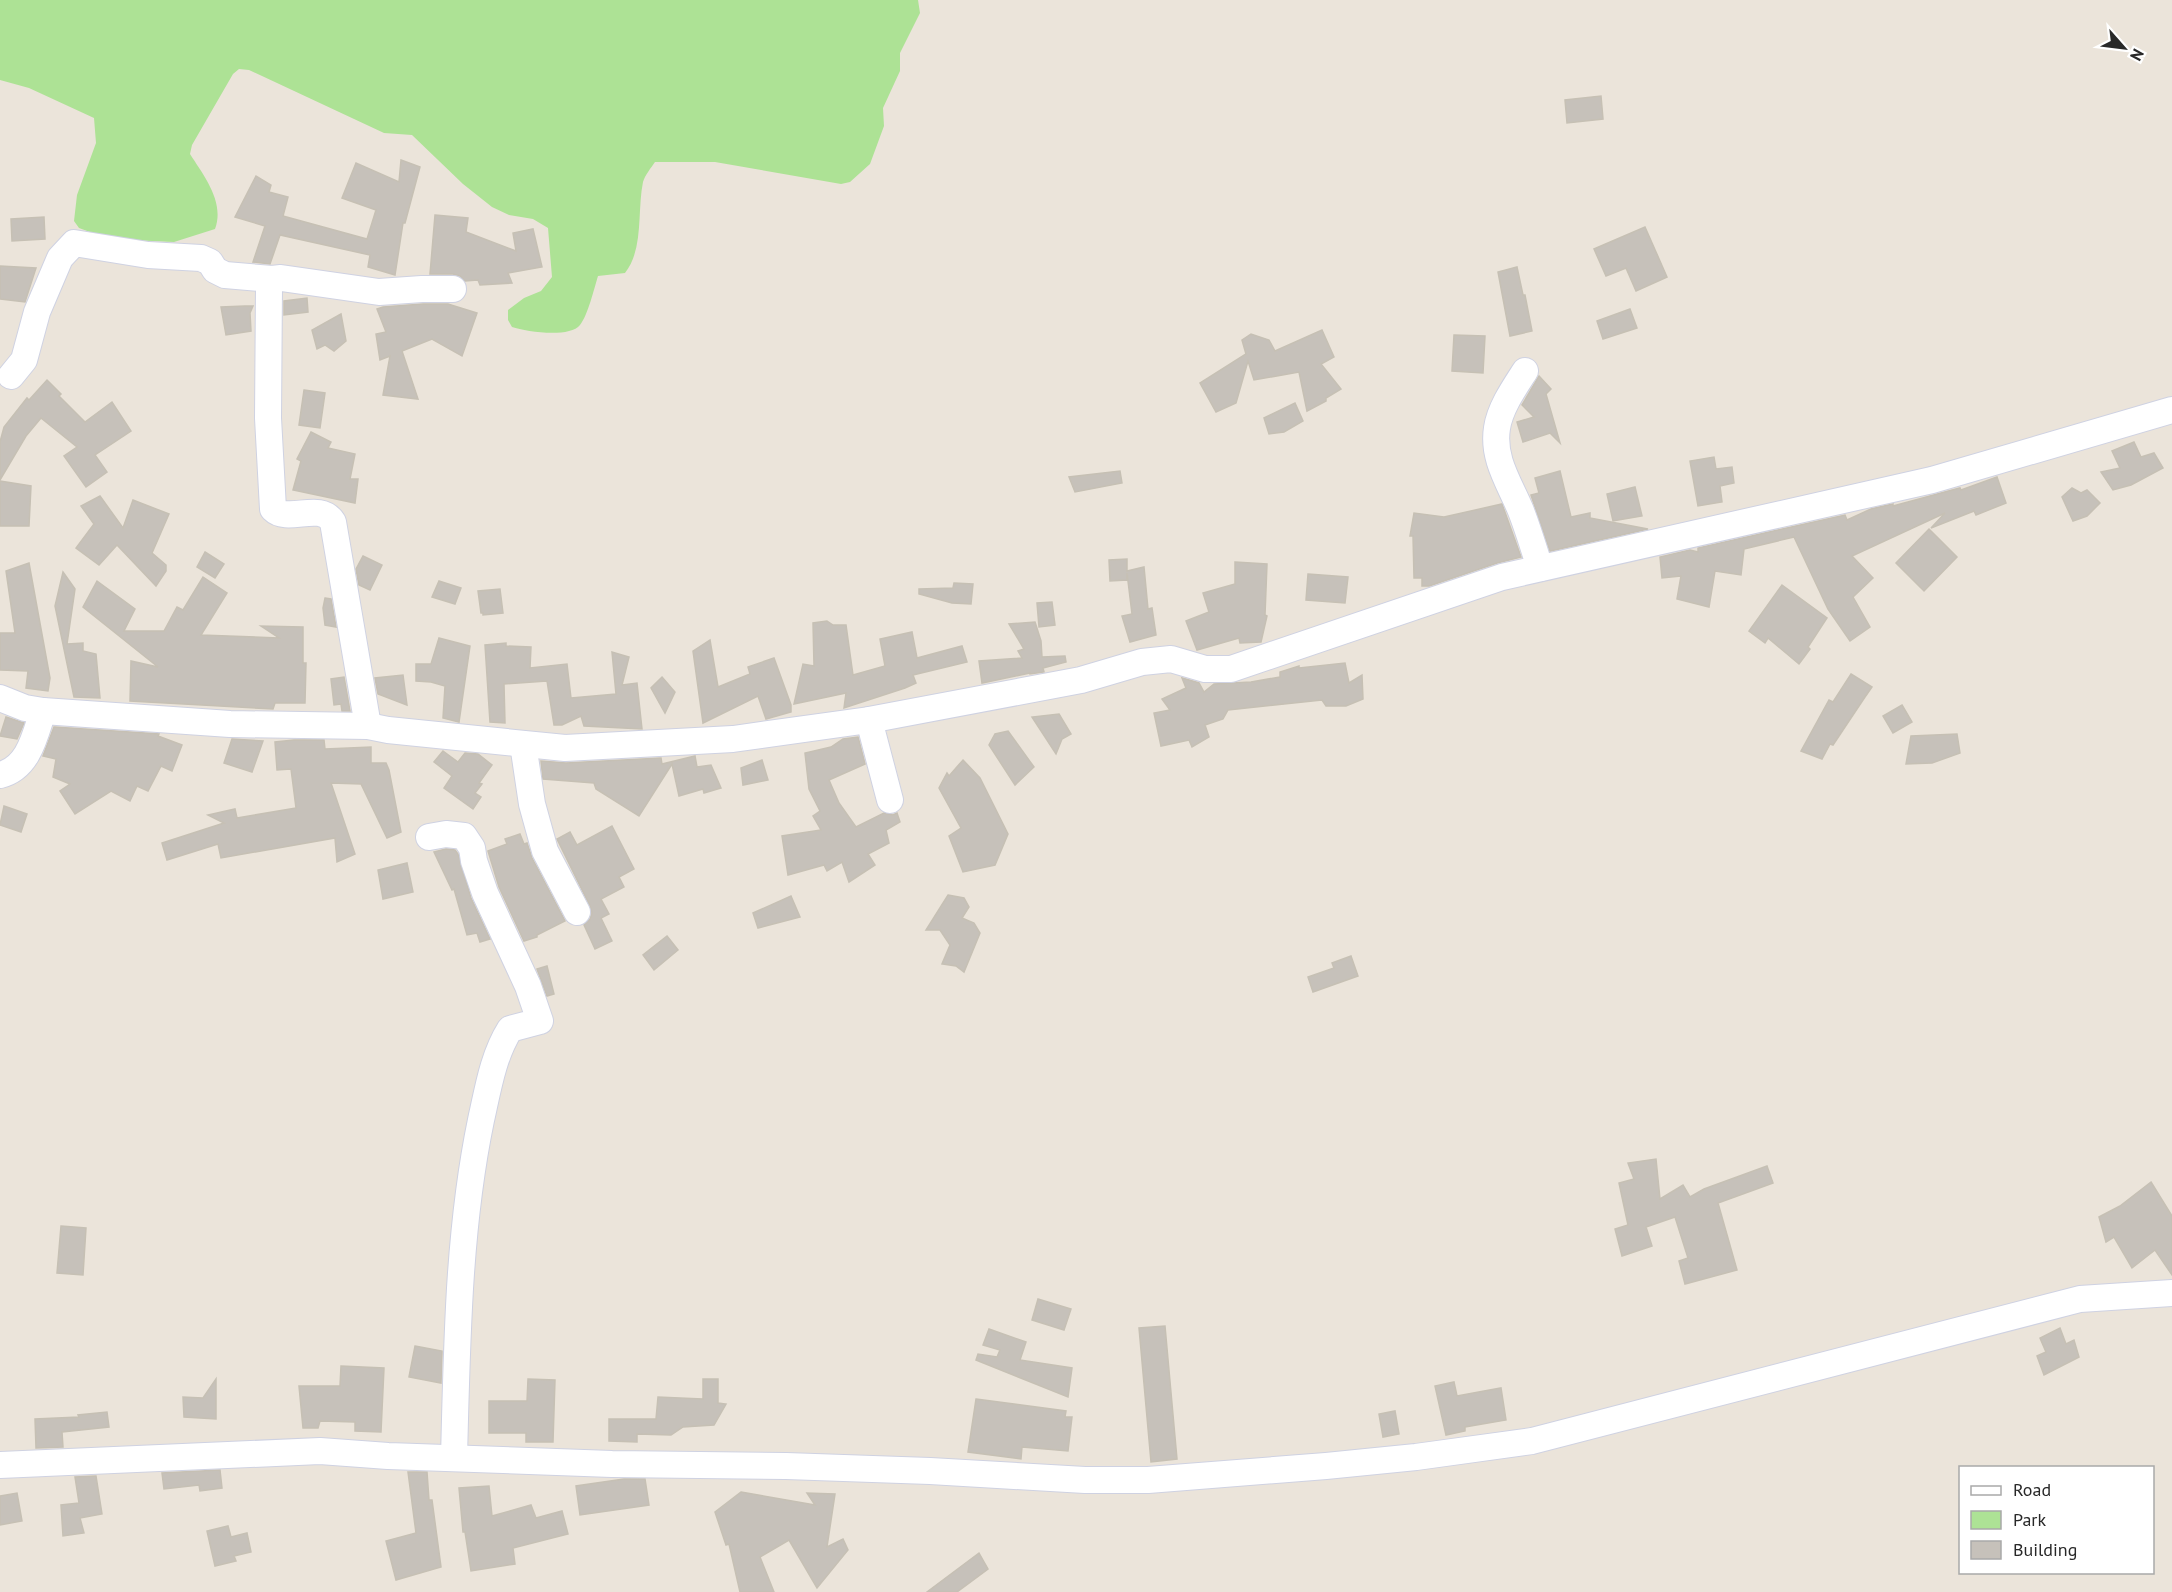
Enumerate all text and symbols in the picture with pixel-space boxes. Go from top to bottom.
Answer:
north arrow [2094,18,2154,78]
text: N [2126,46,2149,64]
legend [1959,1466,2154,1574]
text: Road [2013,1478,2051,1501]
text: Park [2013,1508,2046,1531]
text: Building [2013,1538,2077,1561]

